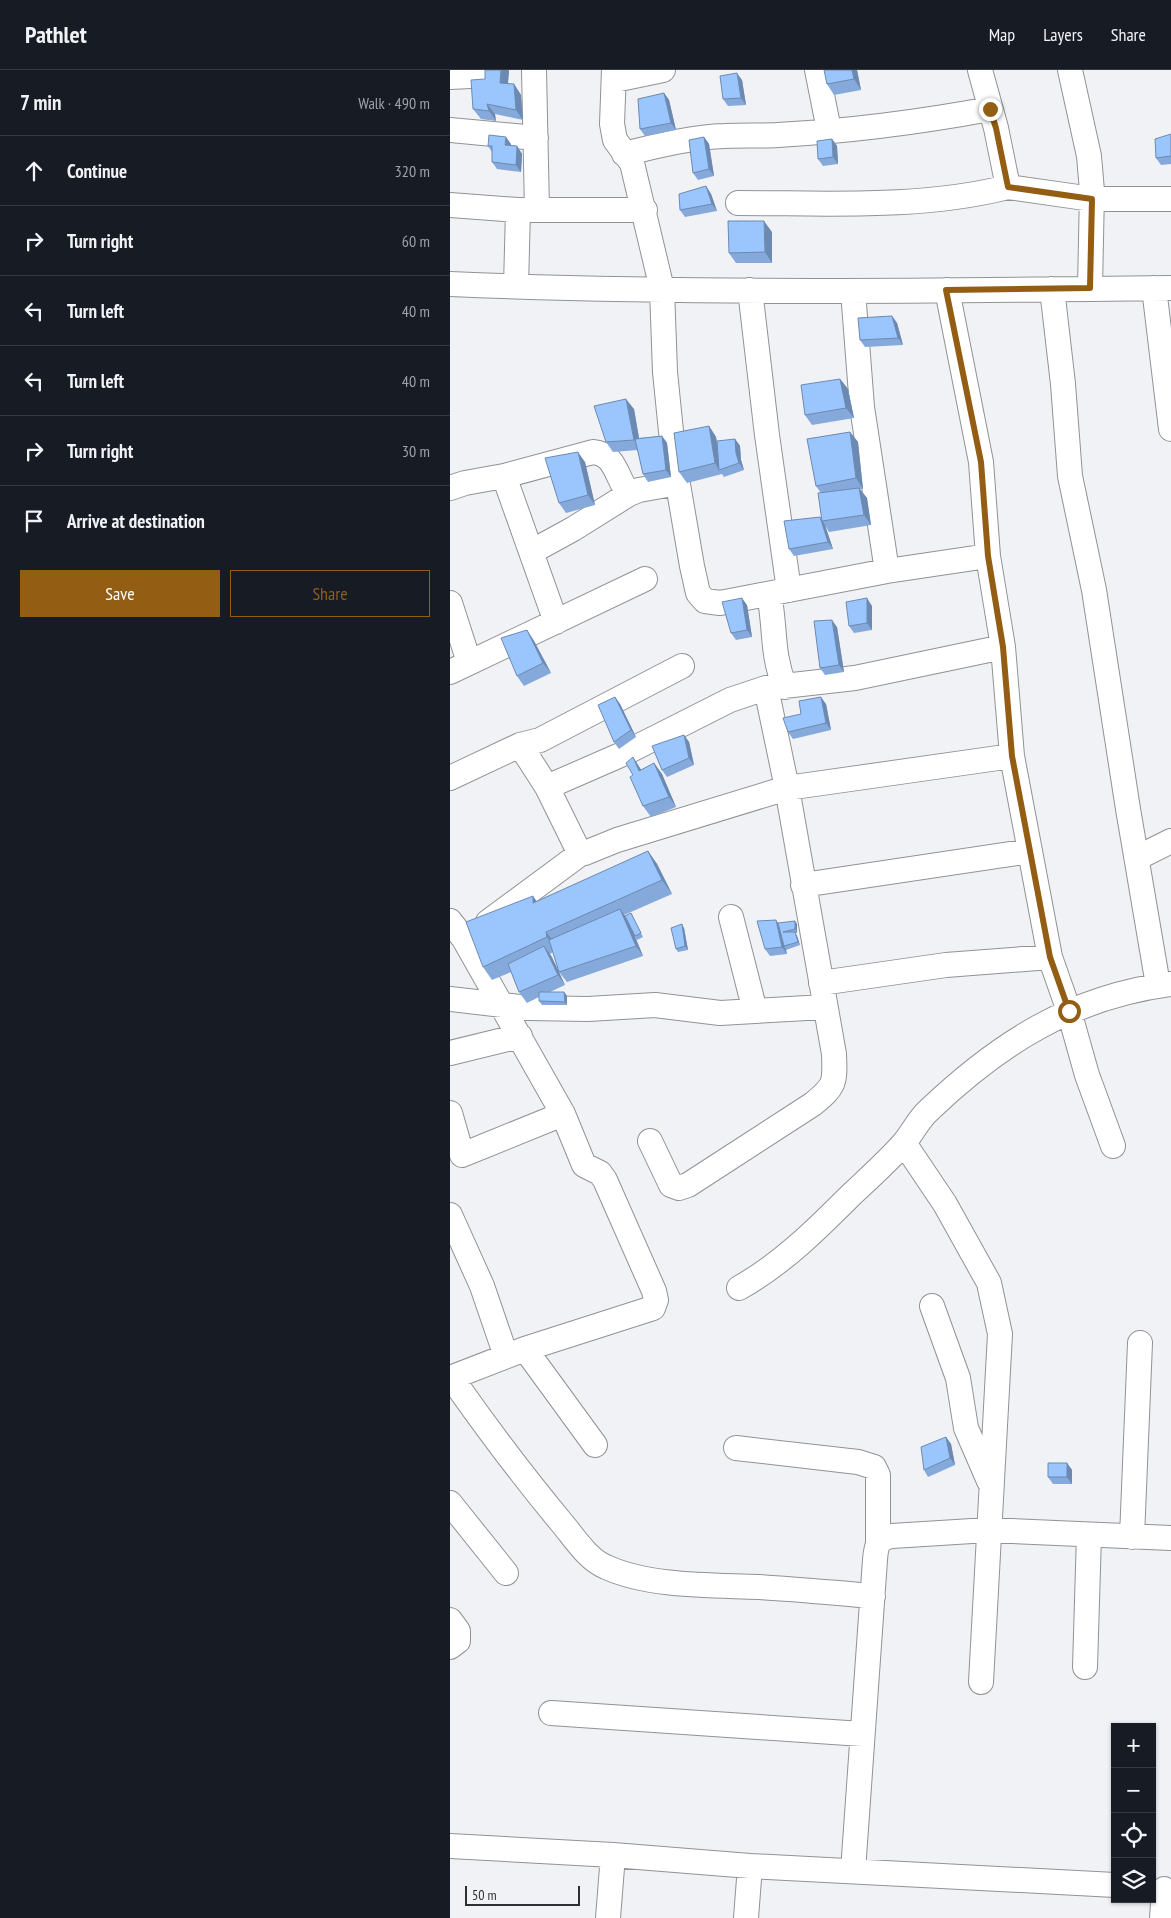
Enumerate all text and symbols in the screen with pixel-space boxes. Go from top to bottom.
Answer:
text: Pathlet [25,19,87,50]
text: Map [989,23,1015,46]
text: Layers [1043,23,1083,46]
text: Share [1111,23,1146,46]
text: 7 min [20,89,62,116]
text: Walk · 490 m [358,93,430,113]
route end [979,98,1002,121]
icon: ahead [20,157,48,185]
text: Continue [67,159,127,183]
text: 320 m [395,161,430,181]
icon: right [20,227,48,255]
text: Turn right [67,229,133,253]
text: 60 m [402,231,430,251]
icon: left [20,297,48,325]
text: Turn left [67,299,124,323]
text: 40 m [402,301,430,321]
icon: left [20,367,48,395]
text: Turn left [67,369,124,393]
text: 40 m [402,371,430,391]
icon: right [20,437,48,465]
text: Turn right [67,439,133,463]
text: 30 m [402,441,430,461]
icon: arrive [20,507,48,535]
text: Arrive at destination [67,509,205,533]
button: Save [20,570,220,617]
button: Share [230,570,430,617]
route start [1058,1000,1081,1023]
map controls [1111,1723,1156,1903]
button: + [1111,1723,1156,1768]
button: − [1111,1768,1156,1813]
button: locate [1111,1813,1156,1858]
button: layers [1111,1858,1156,1903]
scale bar [465,1883,580,1906]
text: 50 m [472,1886,497,1904]

